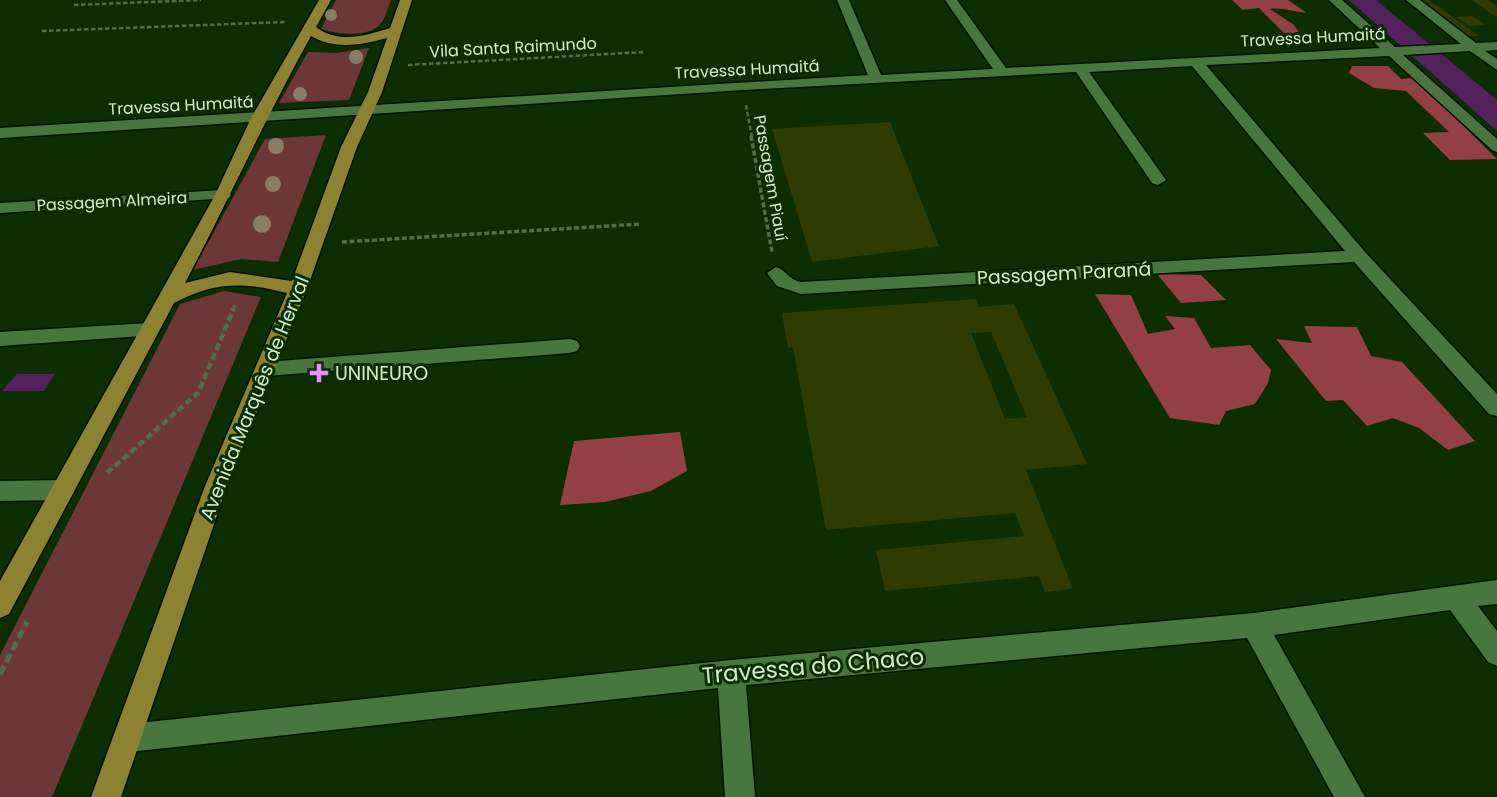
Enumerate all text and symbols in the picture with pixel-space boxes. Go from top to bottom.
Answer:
street label: Travessa Humaitá [1240,22,1386,53]
street label: Vila Santa Raimundo [429,32,597,63]
street label: Travessa Humaitá [674,54,820,85]
street label: Travessa Humaitá [108,90,254,121]
street label: Passagem Piauí [748,113,793,243]
street label: Passagem Almeira [36,186,188,217]
street label: Passagem Paraná [976,255,1152,292]
street label: Avenida Marquês de Herval [193,272,316,524]
place label: UNINEURO [335,360,428,387]
marker: UNINEURO [309,363,329,383]
street label: Travessa do Chaco [701,640,925,692]

